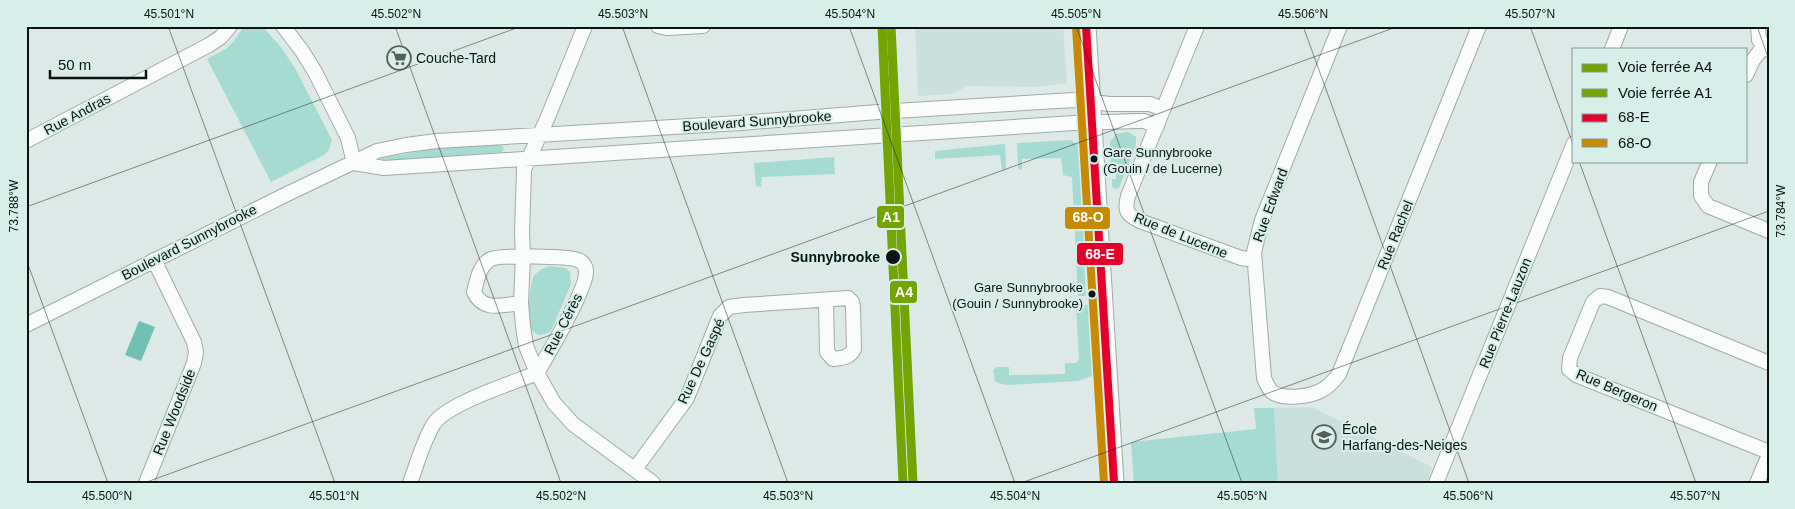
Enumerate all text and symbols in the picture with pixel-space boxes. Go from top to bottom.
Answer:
text: 45.501°N [144,7,194,21]
text: 45.502°N [371,7,421,21]
text: 45.503°N [598,7,648,21]
text: 45.504°N [825,7,875,21]
text: 45.505°N [1051,7,1101,21]
text: 45.506°N [1278,7,1328,21]
text: 45.507°N [1505,7,1555,21]
supermarket icon: Couche-Tard [386,45,412,71]
scale bar [50,48,146,80]
legend [1572,48,1748,162]
place label: Couche-Tard [416,50,496,66]
text: 50 m [58,56,91,73]
text: Voie ferrée A4 [1618,58,1712,75]
text: Voie ferrée A1 [1618,84,1712,101]
street label: Rue Andras [41,90,113,138]
street label: Boulevard Sunnybrooke [682,108,832,134]
text: 68-E [1618,108,1650,125]
text: 68-O [1618,134,1651,151]
place label: Gare Sunnybrooke (Gouin / de Lucerne) [1103,145,1222,176]
marker: Gare Sunnybrooke (Gouin / de Lucerne) [1089,154,1099,164]
street label: Rue Edward [1249,166,1291,244]
text: 73.788°W [7,179,21,232]
text: 73.784°W [1774,184,1788,237]
street label: Rue Rachel [1374,198,1416,272]
street label: Boulevard Sunnybrooke [119,201,259,283]
line badge: A1 [876,205,905,229]
line badge: 68-O [1064,206,1111,230]
text: A1 [882,209,900,225]
text: 68-O [1072,209,1104,225]
street label: Rue de Lucerne [1132,209,1230,261]
line badge: 68-E [1076,242,1124,266]
text: 68-E [1085,246,1115,262]
marker: Sunnybrooke [884,248,902,266]
place label: Sunnybrooke [791,249,880,265]
street label: Rue Pierre-Lauzon [1476,256,1534,370]
line badge: A4 [889,280,918,304]
place label: Gare Sunnybrooke (Gouin / Sunnybrooke) [952,280,1083,311]
text: A4 [895,284,913,300]
marker: Gare Sunnybrooke (Gouin / Sunnybrooke) [1087,289,1097,299]
street label: Rue Cérès [541,291,585,357]
street label: Rue De Gaspé [674,315,728,406]
street label: Rue Woodside [149,366,199,457]
street label: Rue Bergeron [1574,366,1660,414]
place label: École Harfang-des-Neiges [1342,421,1467,453]
school or university icon: École Harfang-des-Neiges [1311,424,1337,450]
text: 45.500°N [82,489,132,503]
text: 45.501°N [309,489,359,503]
text: 45.502°N [536,489,586,503]
text: 45.503°N [763,489,813,503]
text: 45.504°N [990,489,1040,503]
text: 45.505°N [1217,489,1267,503]
text: 45.506°N [1443,489,1493,503]
text: 45.507°N [1670,489,1720,503]

